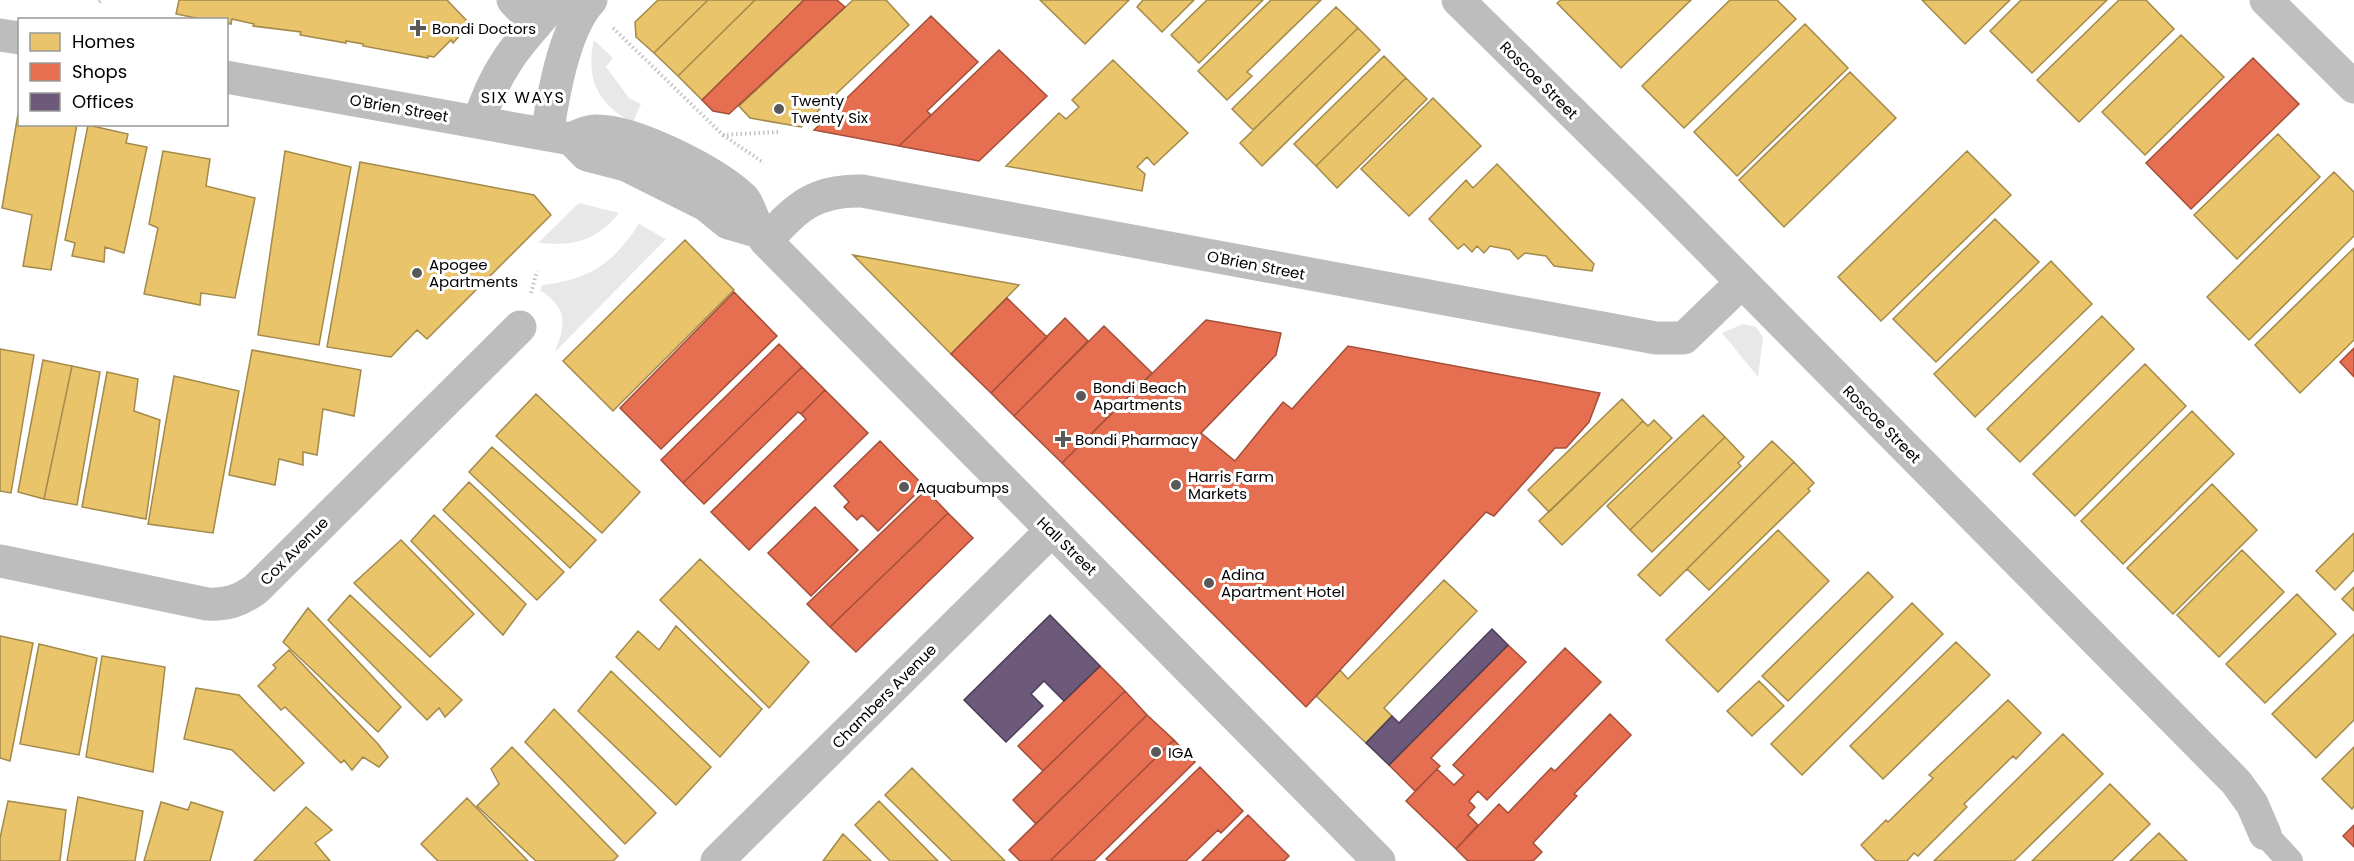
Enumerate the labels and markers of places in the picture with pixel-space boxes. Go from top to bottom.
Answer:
place label: Bondi Doctors [432,18,536,39]
marker: Bondi Doctors [409,19,427,37]
place label: Twenty Twenty Six [791,90,868,128]
marker: Twenty Twenty Six [772,102,786,116]
place label: Apogee Apartments [429,254,518,292]
marker: Apogee Apartments [410,266,424,280]
place label: Bondi Beach Apartments [1093,377,1187,415]
marker: Bondi Beach Apartments [1074,389,1088,403]
place label: Bondi Pharmacy [1075,429,1199,450]
marker: Bondi Pharmacy [1056,432,1070,446]
place label: Harris Farm Markets [1188,466,1274,504]
place label: Aquabumps [916,477,1009,498]
marker: Harris Farm Markets [1169,478,1183,492]
marker: Aquabumps [897,480,911,494]
place label: Adina Apartment Hotel [1221,564,1345,602]
marker: Adina Apartment Hotel [1202,576,1216,590]
place label: IGA [1168,742,1193,763]
marker: IGA [1149,745,1163,759]

